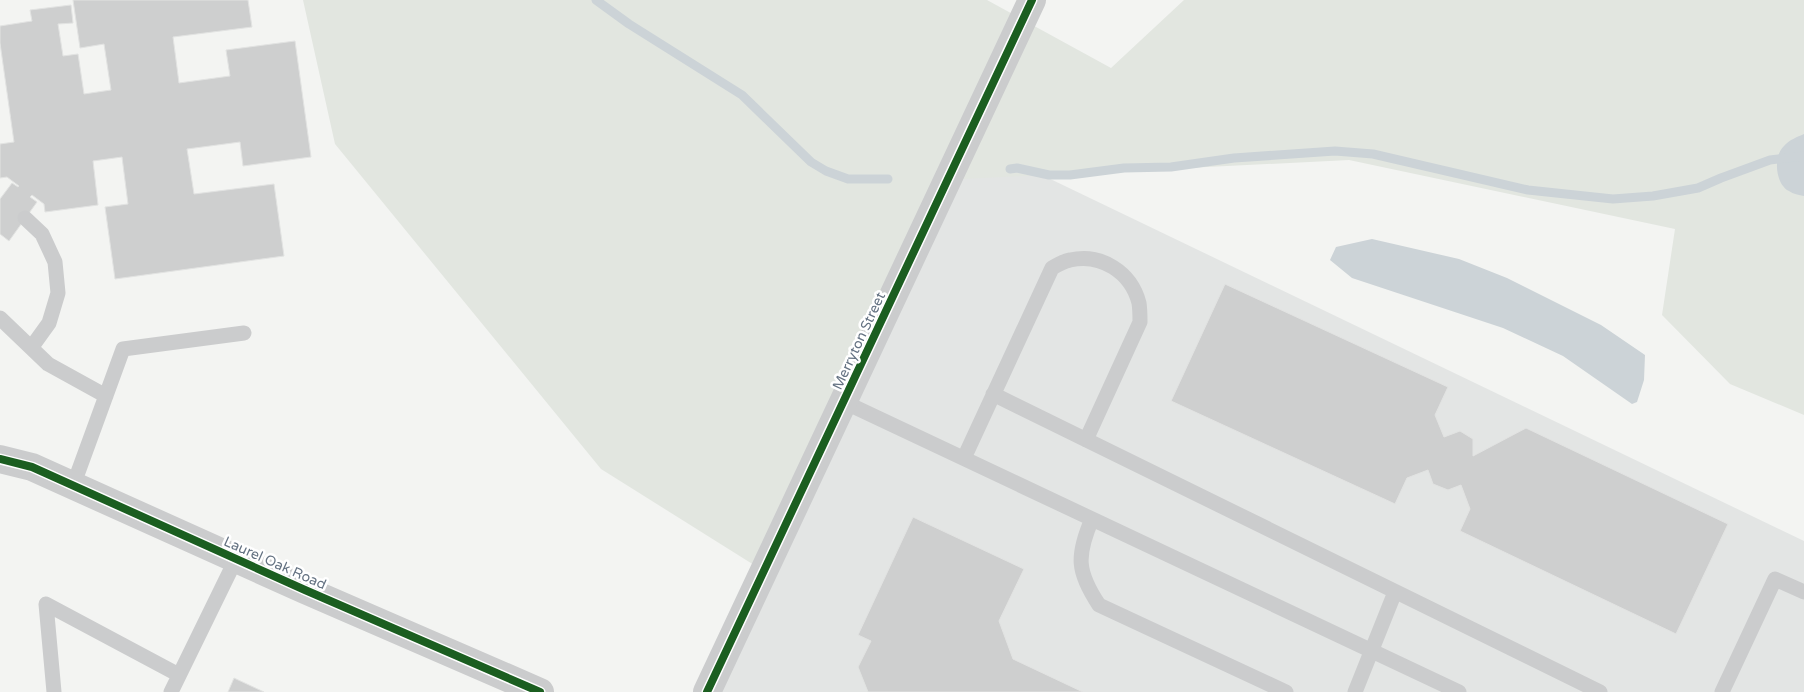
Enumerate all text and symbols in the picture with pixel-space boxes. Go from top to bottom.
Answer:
street label: Merryton Street [829,289,889,393]
street label: Laurel Oak Road [221,533,329,593]

